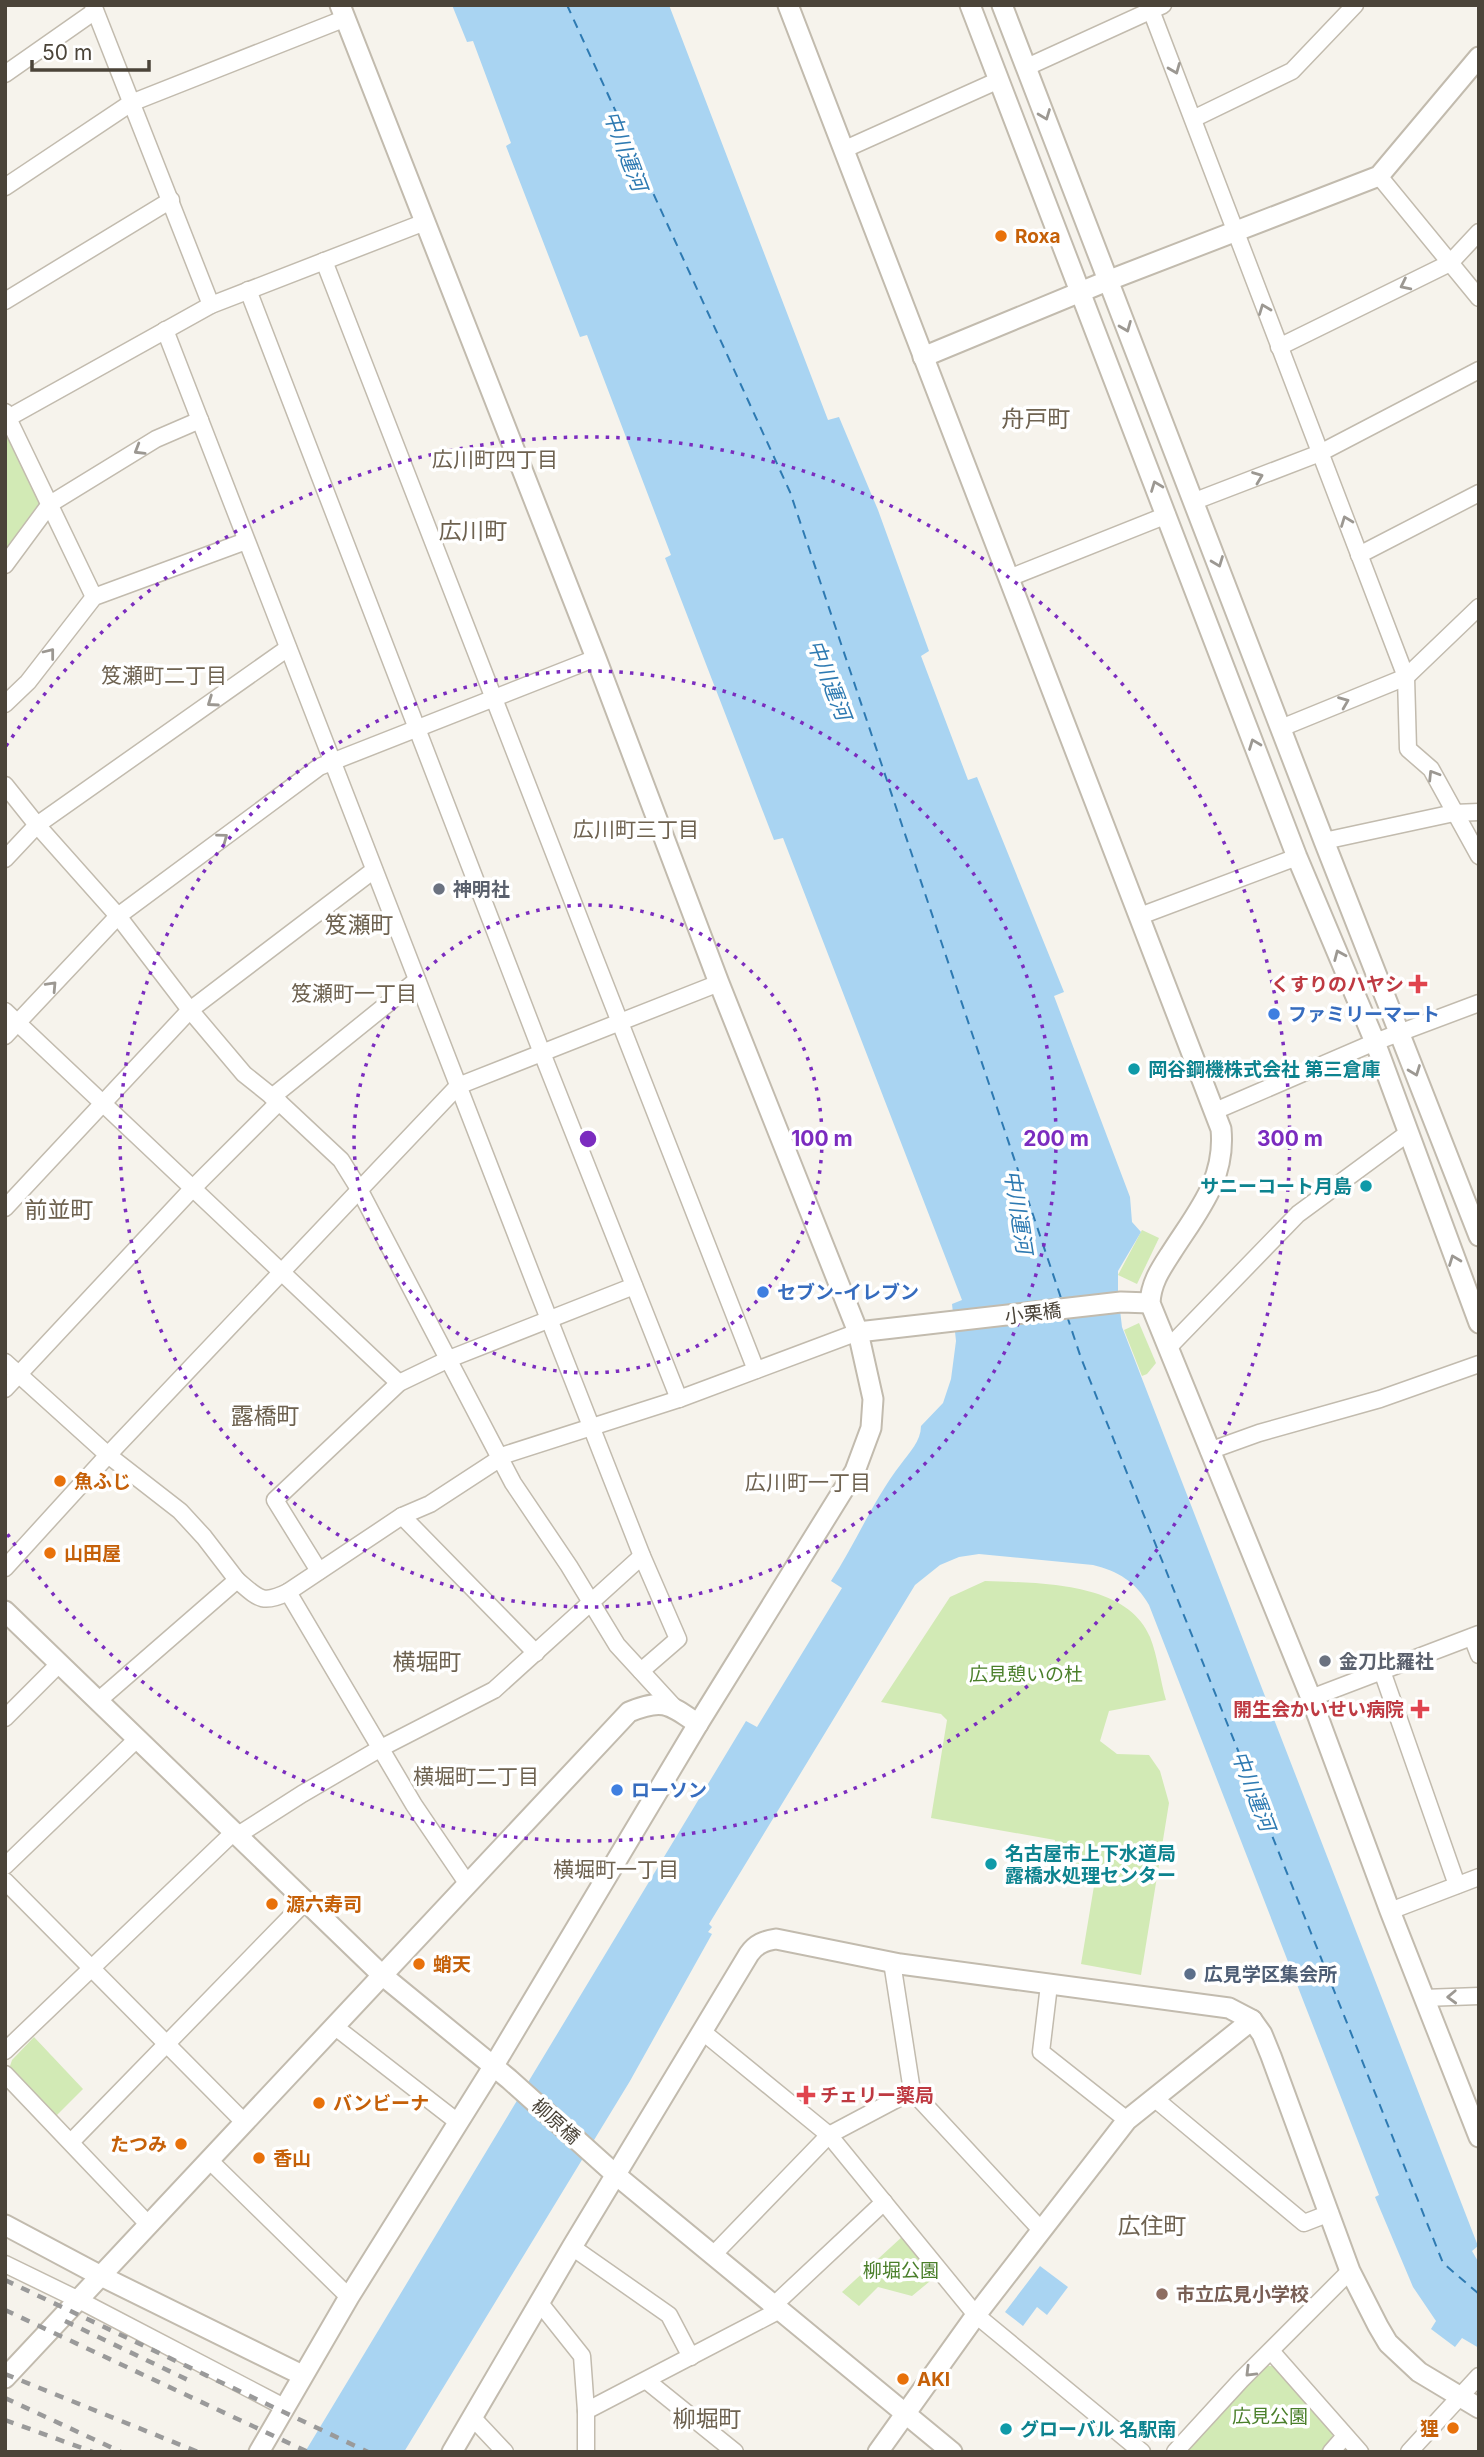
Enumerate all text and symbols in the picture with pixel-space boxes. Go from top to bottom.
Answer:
scale bar [32,28,149,72]
text: 50 m [42,40,92,65]
one-way arrow [1166,62,1180,74]
water label: 中川運河 [599,107,654,198]
one-way arrow [1037,108,1051,120]
place label: Roxa [1015,225,1061,248]
marker: Roxa [993,228,1009,244]
one-way arrow [1400,277,1412,291]
one-way arrow [1258,303,1272,315]
one-way arrow [1117,321,1131,333]
district label: 舟戸町 [1002,405,1071,433]
one-way arrow [133,442,146,455]
district label: 広川町四丁目 [432,447,558,472]
one-way arrow [1252,471,1264,485]
one-way arrow [1150,480,1164,492]
one-way arrow [1340,515,1354,527]
district label: 広川町 [439,517,508,545]
one-way arrow [1209,555,1223,567]
water label: 中川運河 [803,636,858,727]
one-way arrow [42,649,55,661]
district label: 笈瀬町二丁目 [101,663,227,688]
one-way arrow [207,694,220,706]
one-way arrow [1337,697,1349,711]
one-way arrow [1248,739,1262,751]
one-way arrow [1429,770,1442,783]
district label: 広川町三丁目 [573,817,699,842]
one-way arrow [215,834,228,846]
place label: 神明社 [453,878,510,901]
marker: 神明社 [431,881,447,897]
district label: 笈瀬町 [325,911,394,939]
one-way arrow [1333,950,1347,962]
place label: くすりのハヤシ [1271,973,1404,996]
marker: くすりのハヤシ [1410,976,1426,992]
district label: 笈瀬町一丁目 [291,981,417,1006]
one-way arrow [44,982,56,995]
place label: ファミリーマート [1288,1003,1440,1026]
marker: ファミリーマート [1266,1006,1282,1022]
place label: 岡谷鋼機株式会社 第三倉庫 [1148,1058,1381,1081]
marker: 岡谷鋼機株式会社 第三倉庫 [1126,1061,1142,1077]
one-way arrow [1407,1064,1421,1076]
text: 100 m [791,1126,853,1151]
text: 200 m [1023,1126,1089,1151]
text: 300 m [1257,1126,1323,1151]
centre of rings [576,1127,600,1151]
water label: 中川運河 [1000,1168,1038,1259]
place label: サニーコート月島 [1200,1175,1352,1198]
marker: サニーコート月島 [1358,1178,1374,1194]
district label: 前並町 [25,1196,94,1224]
one-way arrow [1449,1254,1463,1266]
place label: セブン-イレブン [777,1281,919,1304]
marker: セブン-イレブン [755,1284,771,1300]
street label: 小栗橋 [1003,1299,1063,1328]
district label: 露橋町 [231,1402,300,1430]
place label: 魚ふじ [74,1470,131,1493]
district label: 広川町一丁目 [745,1470,871,1495]
marker: 魚ふじ [52,1473,68,1489]
place label: 山田屋 [64,1542,121,1565]
marker: 山田屋 [42,1545,58,1561]
district label: 横堀町 [393,1648,462,1676]
place label: 金刀比羅社 [1339,1650,1434,1673]
marker: 金刀比羅社 [1317,1653,1333,1669]
park label: 広見憩いの杜 [969,1663,1083,1686]
place label: 開生会かいせい病院 [1233,1698,1404,1721]
marker: 開生会かいせい病院 [1410,1699,1430,1719]
water label: 中川運河 [1227,1747,1282,1838]
district label: 横堀町二丁目 [413,1764,539,1789]
place label: ローソン [631,1779,707,1802]
marker: ローソン [609,1782,625,1798]
place label: 名古屋市上下水道局 露橋水処理センター [1005,1842,1176,1887]
marker: 名古屋市上下水道局 露橋水処理センター [983,1856,999,1872]
district label: 横堀町一丁目 [553,1857,679,1882]
place label: 源六寿司 [286,1893,362,1916]
marker: 源六寿司 [264,1896,280,1912]
place label: 蛸天 [433,1953,471,1976]
marker: 蛸天 [411,1956,427,1972]
place label: 広見学区集会所 [1204,1963,1337,1986]
marker: 広見学区集会所 [1182,1966,1198,1982]
one-way arrow [1446,1989,1457,2004]
place label: チェリー薬局 [820,2084,934,2107]
marker: チェリー薬局 [798,2087,814,2103]
place label: バンビーナ [333,2092,429,2115]
street label: 柳原橋 [527,2094,585,2149]
marker: バンビーナ [311,2095,327,2111]
place label: たつみ [110,2133,167,2156]
marker: たつみ [173,2136,189,2152]
place label: 香山 [273,2147,311,2170]
marker: 香山 [251,2150,267,2166]
district label: 広住町 [1118,2212,1187,2240]
park label: 柳堀公園 [863,2259,939,2282]
place label: 市立広見小学校 [1176,2283,1309,2306]
marker: 市立広見小学校 [1154,2286,1170,2302]
one-way arrow [1245,2363,1258,2376]
place label: AKI [917,2368,950,2391]
marker: AKI [895,2371,911,2387]
district label: 柳堀町 [673,2405,742,2433]
park label: 広見公園 [1232,2405,1308,2428]
place label: 狸 [1420,2417,1439,2440]
place label: グローバル 名駅南 [1020,2418,1176,2441]
marker: 狸 [1445,2420,1461,2436]
marker: グローバル 名駅南 [998,2421,1014,2437]

